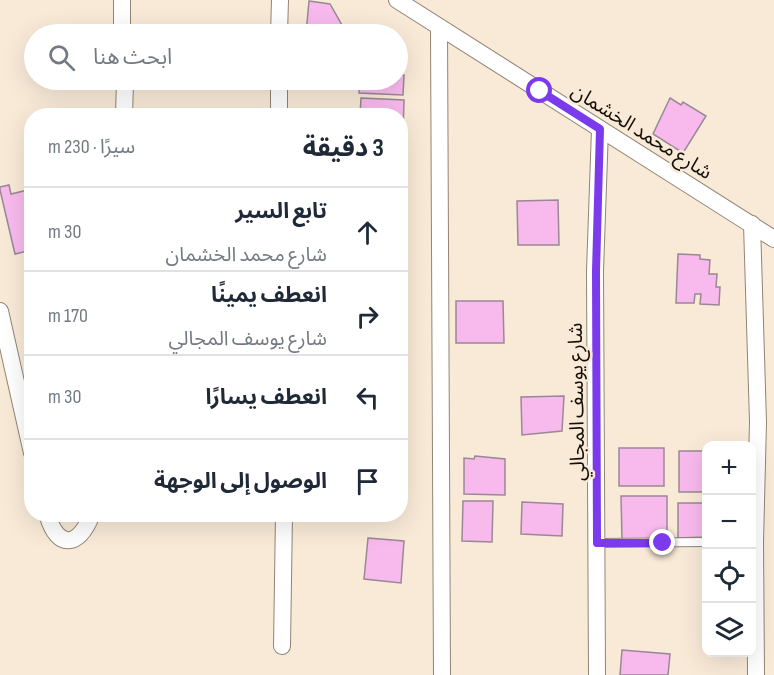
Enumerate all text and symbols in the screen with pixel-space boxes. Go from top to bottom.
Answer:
search box [24,24,408,90]
icon: search [45,41,78,74]
text: ابحث هنا [93,44,172,71]
route start [526,77,552,103]
street label: شارع محمد الخشمان [566,79,716,187]
text: 3 دقيقة [303,133,384,164]
text: سيرًا · 230 m [48,135,135,159]
text: تابع السير [235,198,327,225]
icon: ahead [351,216,384,249]
text: 30 m [48,220,81,244]
text: شارع محمد الخشمان [165,243,327,267]
text: انعطف يمينًا [211,282,327,309]
icon: right [351,300,384,333]
text: 170 m [48,304,88,328]
street label: شارع يوسف المجالي [564,323,593,481]
text: شارع يوسف المجالي [169,327,327,351]
icon: left [351,381,384,414]
text: انعطف يسارًا [205,384,327,411]
text: 30 m [48,385,81,409]
map controls [702,441,756,657]
button: + [702,441,756,495]
icon: arrive [351,465,384,498]
text: الوصول إلى الوجهة [154,468,327,495]
button: − [702,495,756,549]
route end [649,529,675,555]
button: locate [702,549,756,603]
button: layers [702,603,756,657]

